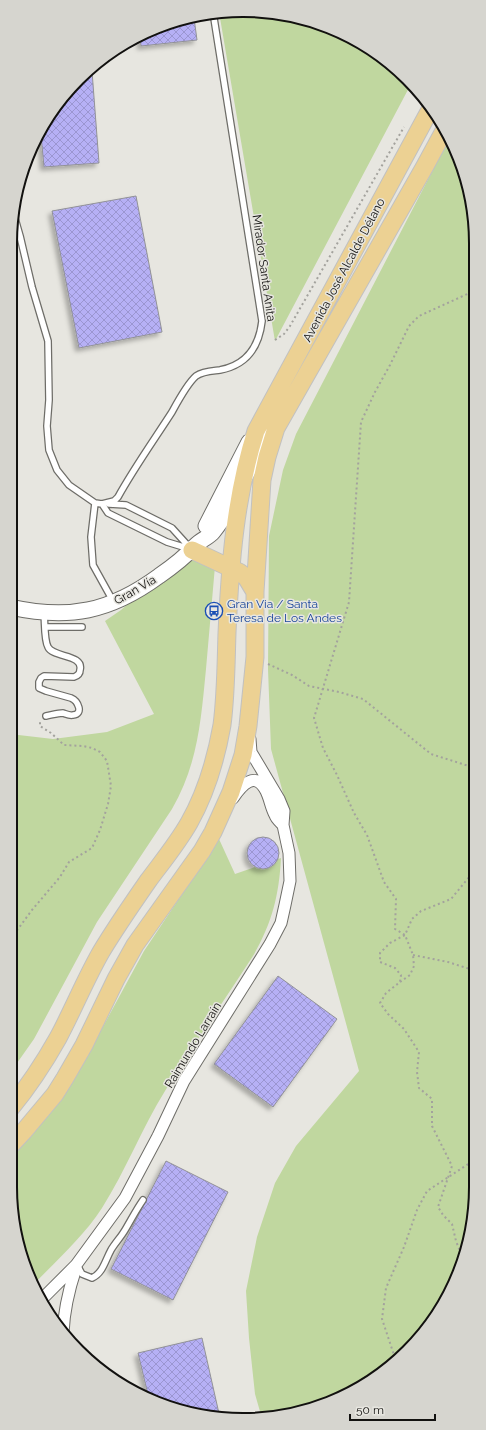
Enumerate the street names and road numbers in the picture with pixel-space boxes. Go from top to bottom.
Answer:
street label: Avenida José Alcalde Délano [300,196,388,344]
street label: Mirador Santa Anita [250,214,278,322]
street label: Gran Vía [111,572,159,608]
street label: Raimundo Larraín [162,999,224,1091]

